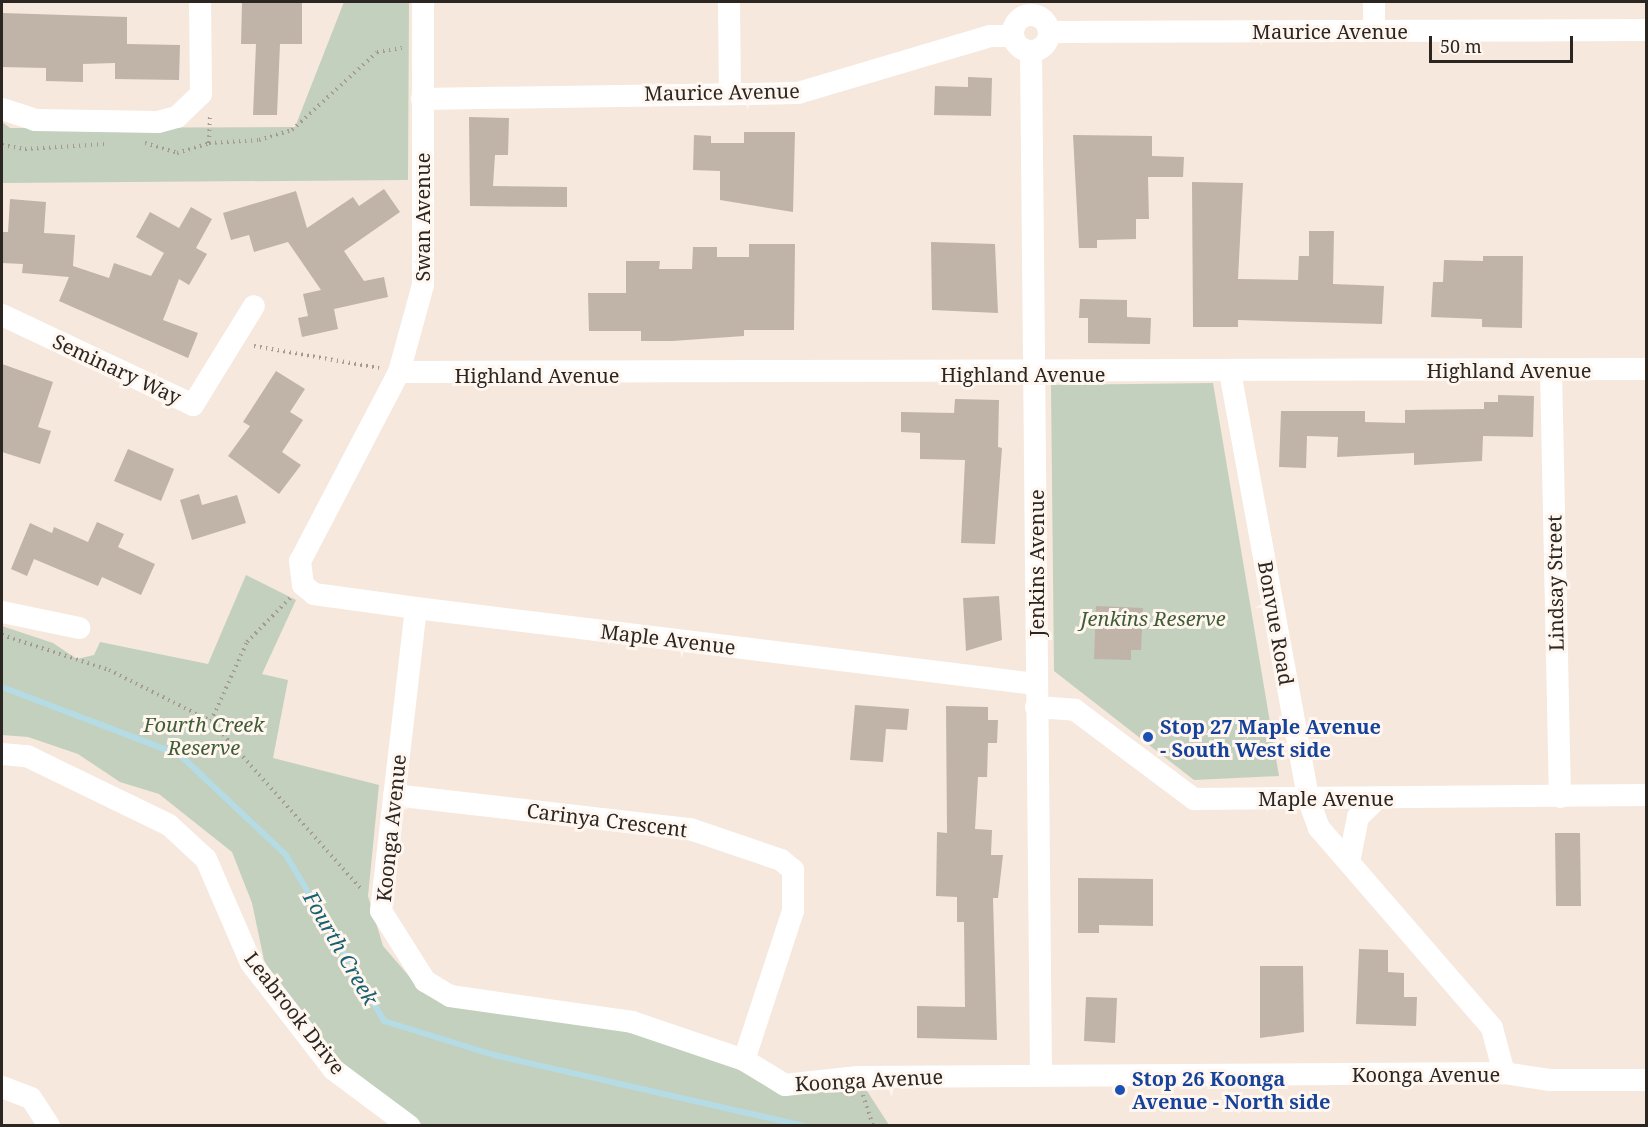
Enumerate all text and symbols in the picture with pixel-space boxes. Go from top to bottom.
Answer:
street label: Maurice Avenue [1252,19,1408,43]
scale bar [1432,24,1576,62]
text: 50 m [1440,34,1482,58]
street label: Maurice Avenue [644,79,800,105]
street label: Swan Avenue [410,153,434,281]
street label: Seminary Way [49,329,185,409]
street label: Highland Avenue [1426,358,1592,382]
street label: Highland Avenue [940,362,1106,386]
street label: Highland Avenue [454,363,620,387]
street label: Jenkins Avenue [1024,489,1048,637]
street label: Lindsay Street [1542,515,1568,651]
street label: Bonvue Road [1253,559,1299,687]
park label: Jenkins Reserve [1080,606,1226,630]
street label: Maple Avenue [599,619,737,659]
park label: Fourth Creek Reserve [144,713,264,760]
place label: Stop 27 Maple Avenue - South West side [1160,714,1381,761]
marker: Stop 27 Maple Avenue - South West side [1141,730,1155,744]
street label: Koonga Avenue [371,753,411,903]
street label: Maple Avenue [1258,786,1394,810]
street label: Carinya Crescent [525,798,689,842]
water label: Fourth Creek [298,887,384,1009]
street label: Leabrook Drive [240,947,350,1079]
street label: Koonga Avenue [1352,1062,1500,1086]
street label: Koonga Avenue [794,1064,944,1096]
place label: Stop 26 Koonga Avenue - North side [1132,1066,1330,1113]
marker: Stop 26 Koonga Avenue - North side [1113,1083,1127,1097]

